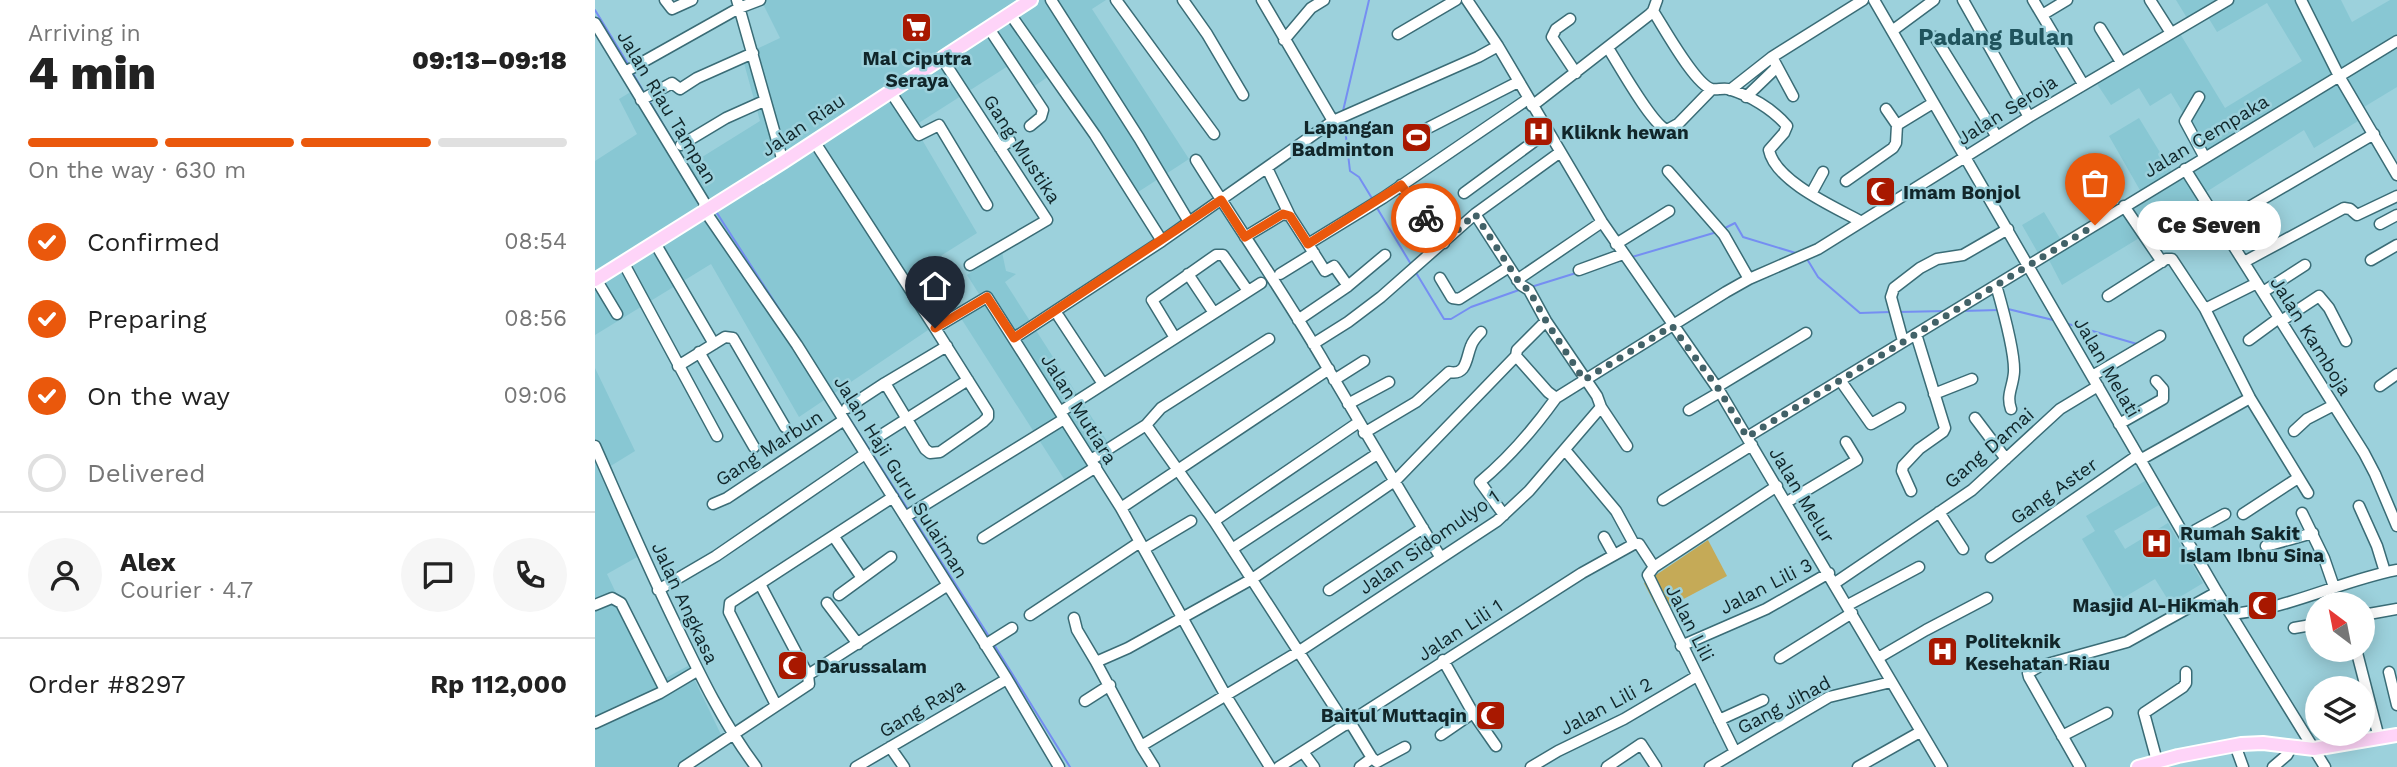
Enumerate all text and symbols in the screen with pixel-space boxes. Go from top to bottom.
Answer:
supermarket icon: Mal Ciputra Seraya [900,10,934,44]
text: Arriving in [28,20,141,47]
district label: Padang Bulan [1918,24,2074,51]
street label: Jalan Riau Tampan [612,26,722,188]
text: 09:13–09:18 [412,45,567,75]
text: 4 min [28,46,156,100]
place label: Mal Ciputra Seraya [862,47,972,92]
street label: Jalan Seroja [1953,70,2062,150]
street label: Jalan Riau [757,89,849,161]
street label: Jalan Cempaka [2139,89,2273,182]
street label: Gang Mustika [978,90,1066,208]
hospital icon: Kliknk hewan [1521,115,1555,149]
place label: Lapangan Badminton [1292,116,1394,161]
sports icon: Lapangan Badminton [1400,121,1434,155]
place label: Kliknk hewan [1561,121,1689,144]
pin [2065,153,2125,225]
text: On the way · 630 m [28,157,246,184]
icon: bag [2076,164,2114,202]
mosque icon: Imam Bonjol [1863,175,1897,209]
place label: Imam Bonjol [1903,181,2021,204]
courier [1391,183,1461,253]
icon: bike [1407,199,1445,237]
callout: Ce Seven [2137,201,2281,250]
text: Ce Seven [2157,212,2261,239]
icon: check [28,223,66,261]
text: Confirmed [87,227,220,257]
text: 08:54 [504,228,567,255]
pin [905,256,965,328]
icon: home [916,267,954,305]
street label: Jalan Kamboja [2265,272,2357,400]
icon: check [28,300,66,338]
text: Preparing [87,304,207,334]
text: 08:56 [504,305,567,332]
street label: Jalan Melati [2069,313,2145,421]
street label: Jalan Mutiara [1036,350,1122,469]
street label: Jalan Haji Guru Sulaiman [829,371,973,583]
icon: check [28,377,66,415]
text: On the way [87,381,230,411]
text: 09:06 [503,382,567,409]
street label: Gang Damai [1939,403,2039,493]
street label: Gang Marbun [711,405,827,491]
street label: Jalan Melur [1764,443,1840,548]
street label: Gang Aster [2006,452,2102,529]
text: Delivered [87,458,206,488]
street label: Jalan Sidomulyo 1 [1354,485,1504,599]
place label: Rumah Sakit Islam Ibnu Sina [2180,522,2324,567]
hospital icon: Rumah Sakit Islam Ibnu Sina [2140,527,2174,561]
button: person [28,538,102,612]
button: chat [401,538,475,612]
button: phone [493,538,567,612]
street label: Jalan Angkasa [647,538,723,668]
text: Alex [120,547,176,577]
street label: Jalan Lili 3 [1716,553,1816,619]
text: Courier · 4.7 [120,577,253,604]
street label: Jalan Lili [1661,581,1719,665]
mosque icon: Masjid Al-Hikmah [2245,588,2279,622]
north arrow [2305,592,2375,662]
map controls [2305,592,2375,746]
street label: Jalan Lili 1 [1413,594,1507,666]
place label: Masjid Al-Hikmah [2072,594,2239,617]
place label: Politeknik Kesehatan Riau [1965,630,2110,675]
hospital icon: Politeknik Kesehatan Riau [1925,635,1959,669]
mosque icon: Darussalam [776,649,810,683]
place label: Darussalam [816,655,927,678]
text: Order #8297 [28,669,186,699]
text: Rp 112,000 [430,669,567,699]
street label: Gang Jihad [1733,671,1835,739]
street label: Jalan Lili 2 [1556,672,1656,740]
street label: Gang Raya [875,673,969,743]
button: layers [2305,676,2375,746]
mosque icon: Baitul Muttaqin [1473,698,1507,732]
place label: Baitul Muttaqin [1321,704,1467,727]

